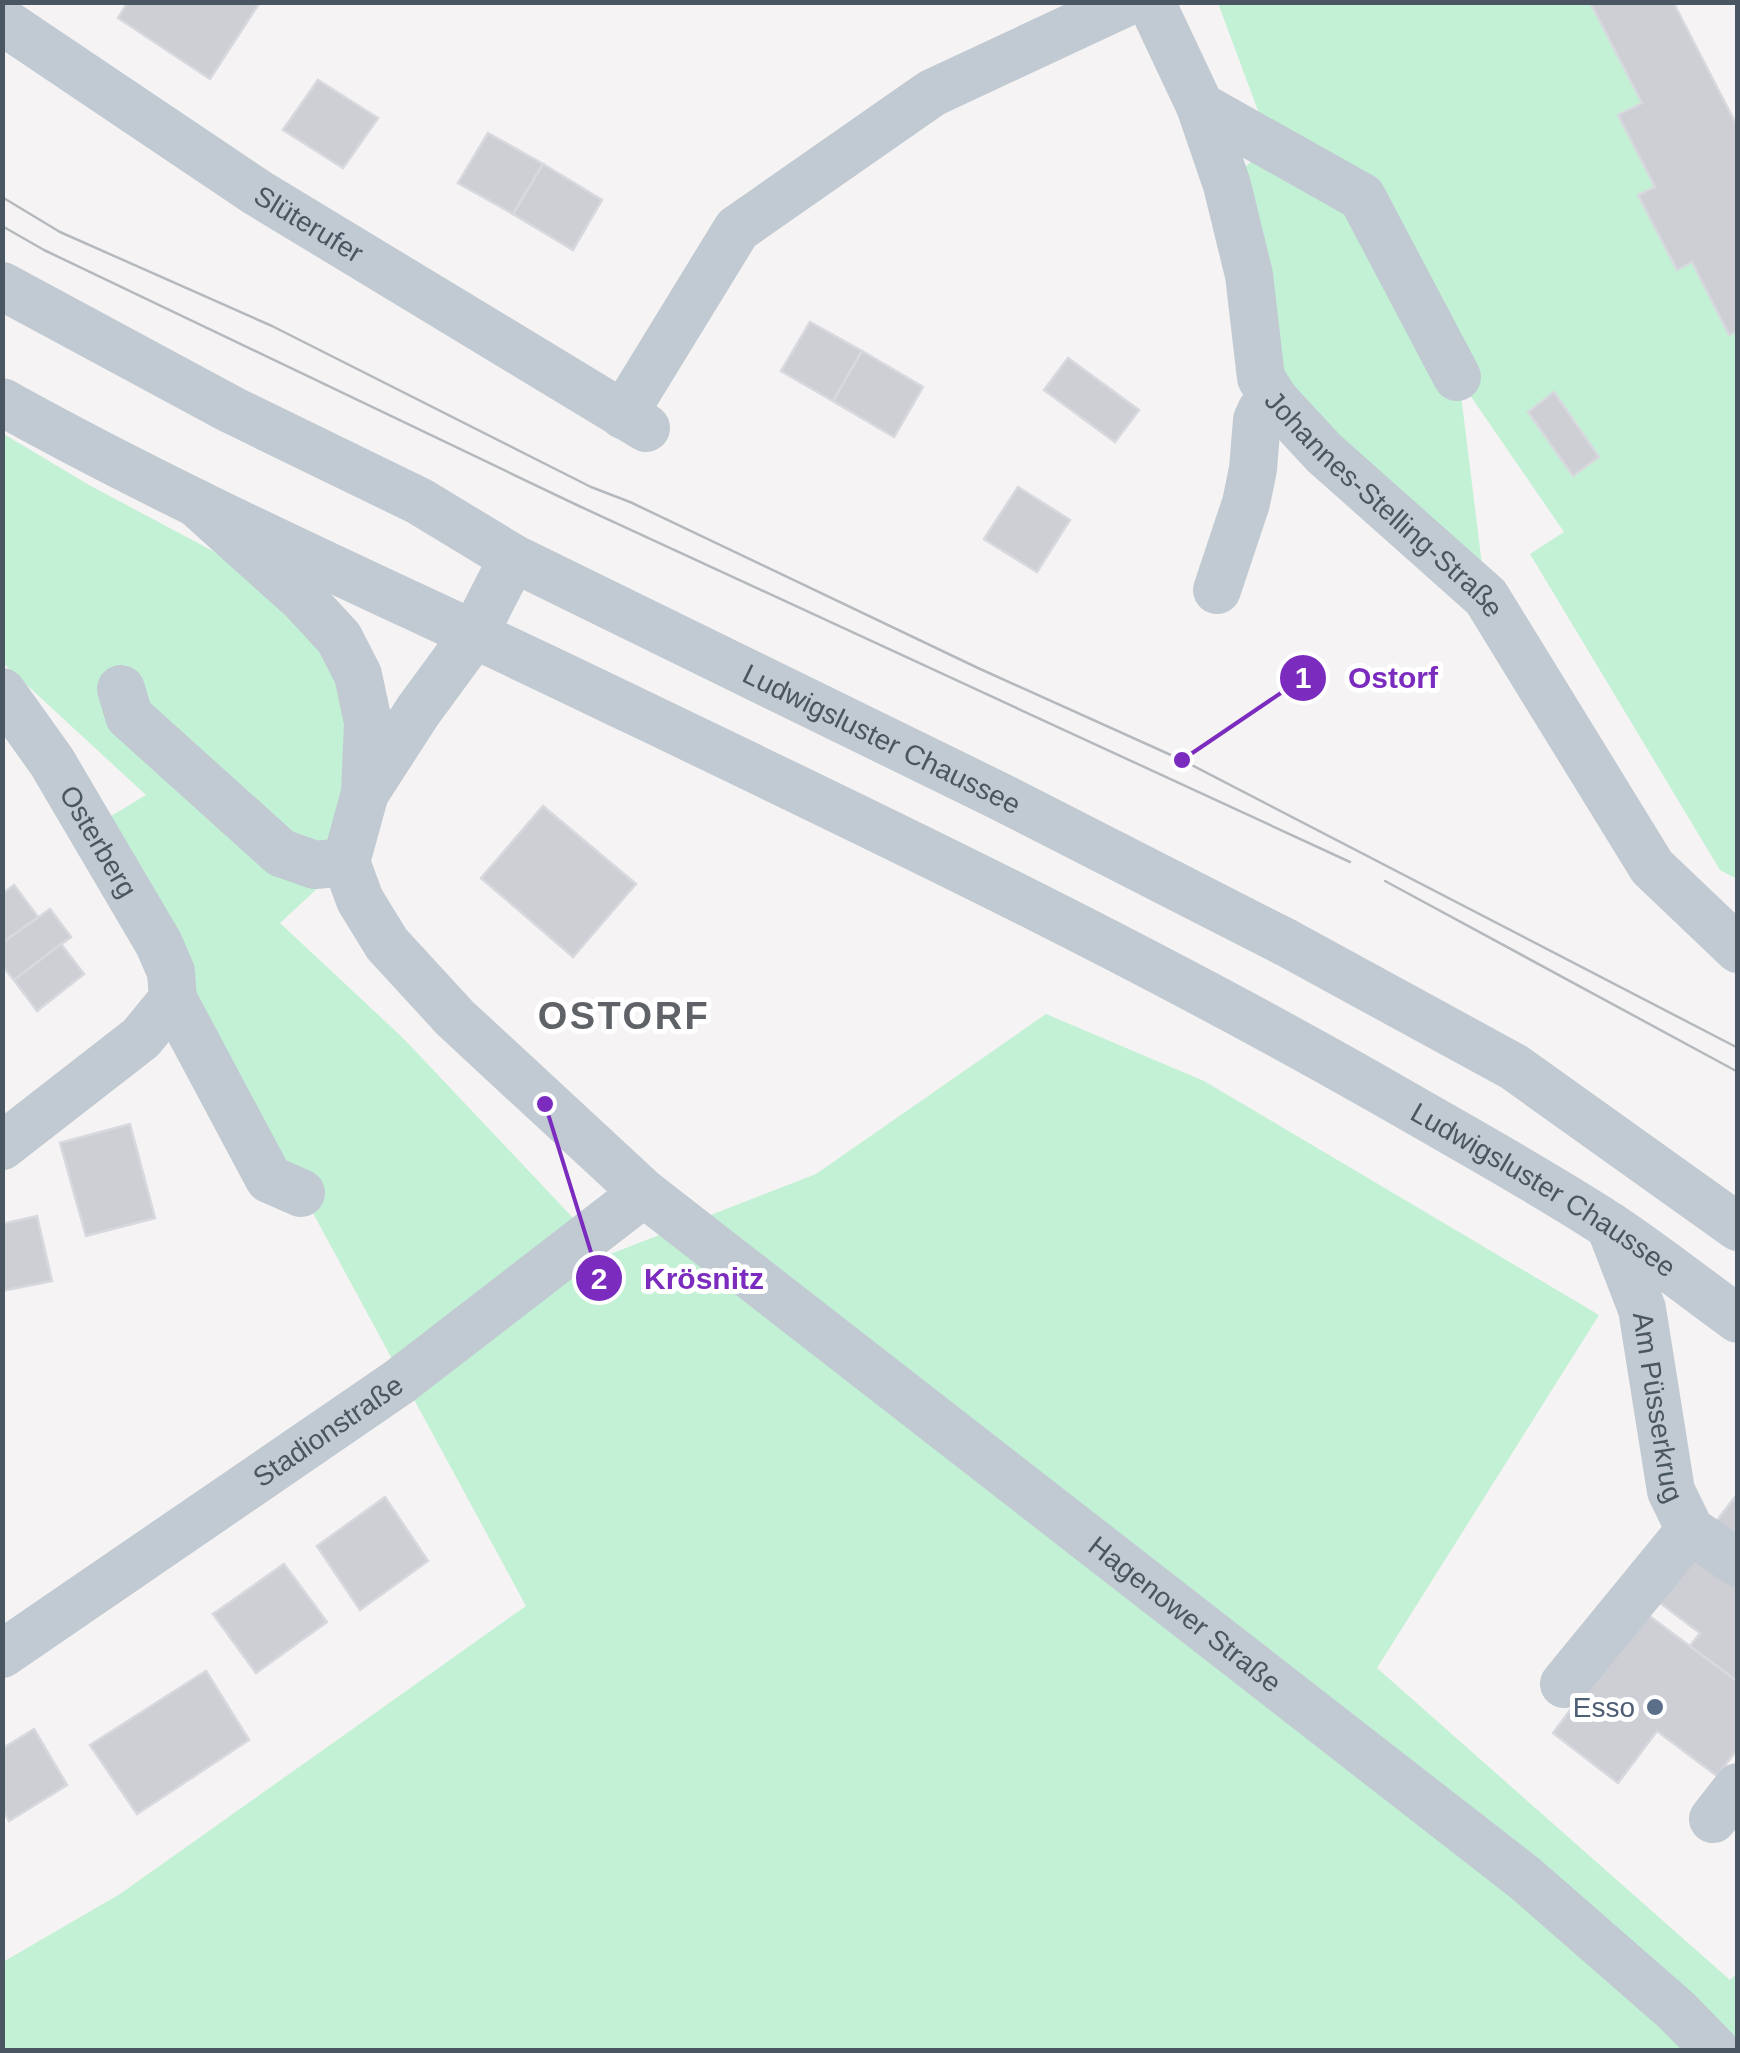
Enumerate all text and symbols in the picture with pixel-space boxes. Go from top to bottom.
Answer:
street label: Slüterufer [249,179,369,269]
street label: Johannes-Stelling-Straße [1259,384,1510,622]
callout: Ostorf [1278,648,1458,708]
street label: Ludwigsluster Chaussee [738,658,1026,820]
text: 1 [1295,661,1311,694]
text: Ostorf [1348,661,1439,694]
street label: Osterberg [54,780,144,903]
district label: OSTORF [538,995,710,1037]
street label: Ludwigsluster Chaussee [1406,1096,1682,1283]
callout: Krösnitz [574,1248,784,1308]
text: 2 [591,1262,607,1295]
text: Krösnitz [644,1262,764,1295]
street label: Am Püsserkrug [1627,1310,1690,1507]
street label: Stadionstraße [247,1369,409,1493]
street label: Hagenower Straße [1083,1530,1288,1698]
place label: Esso [1573,1692,1635,1723]
marker: Esso [1644,1696,1666,1718]

